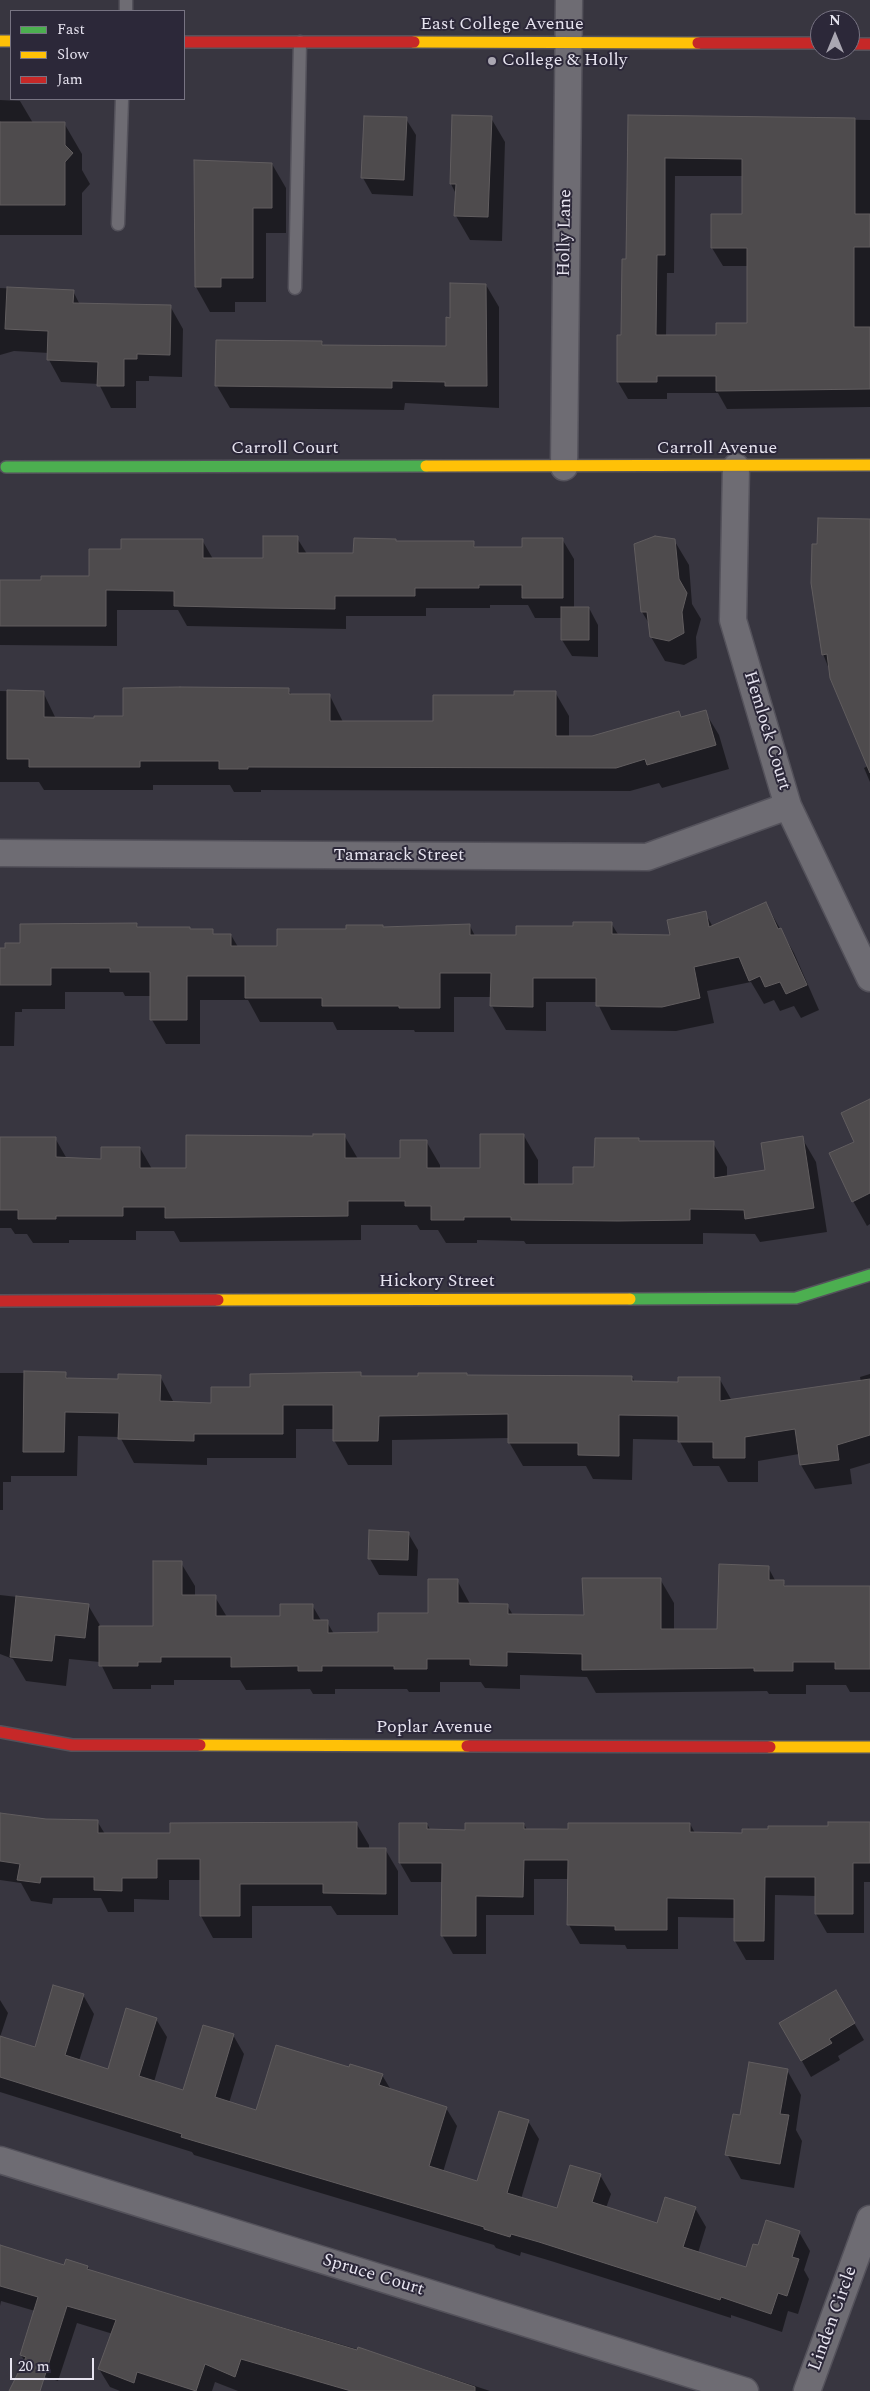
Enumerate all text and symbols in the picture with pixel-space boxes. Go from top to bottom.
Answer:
legend [10,10,185,100]
north arrow [810,10,860,60]
text: N [829,10,841,31]
street label: East College Avenue [420,14,584,36]
text: Fast [57,18,85,41]
text: Slow [57,43,89,66]
place label: College & Holly [502,50,627,72]
marker: College & Holly [486,55,498,67]
text: Jam [57,68,83,91]
street label: Holly Lane [554,189,578,277]
street label: Carroll Court [231,438,339,460]
street label: Carroll Avenue [657,438,777,460]
street label: Hemlock Court [738,669,794,793]
street label: Tamarack Street [334,845,464,867]
street label: Hickory Street [379,1271,495,1293]
street label: Poplar Avenue [376,1717,492,1739]
street label: Spruce Court [320,2250,426,2302]
street label: Linden Circle [805,2264,863,2374]
scale bar [12,2348,96,2380]
text: 20 m [18,2355,50,2378]

